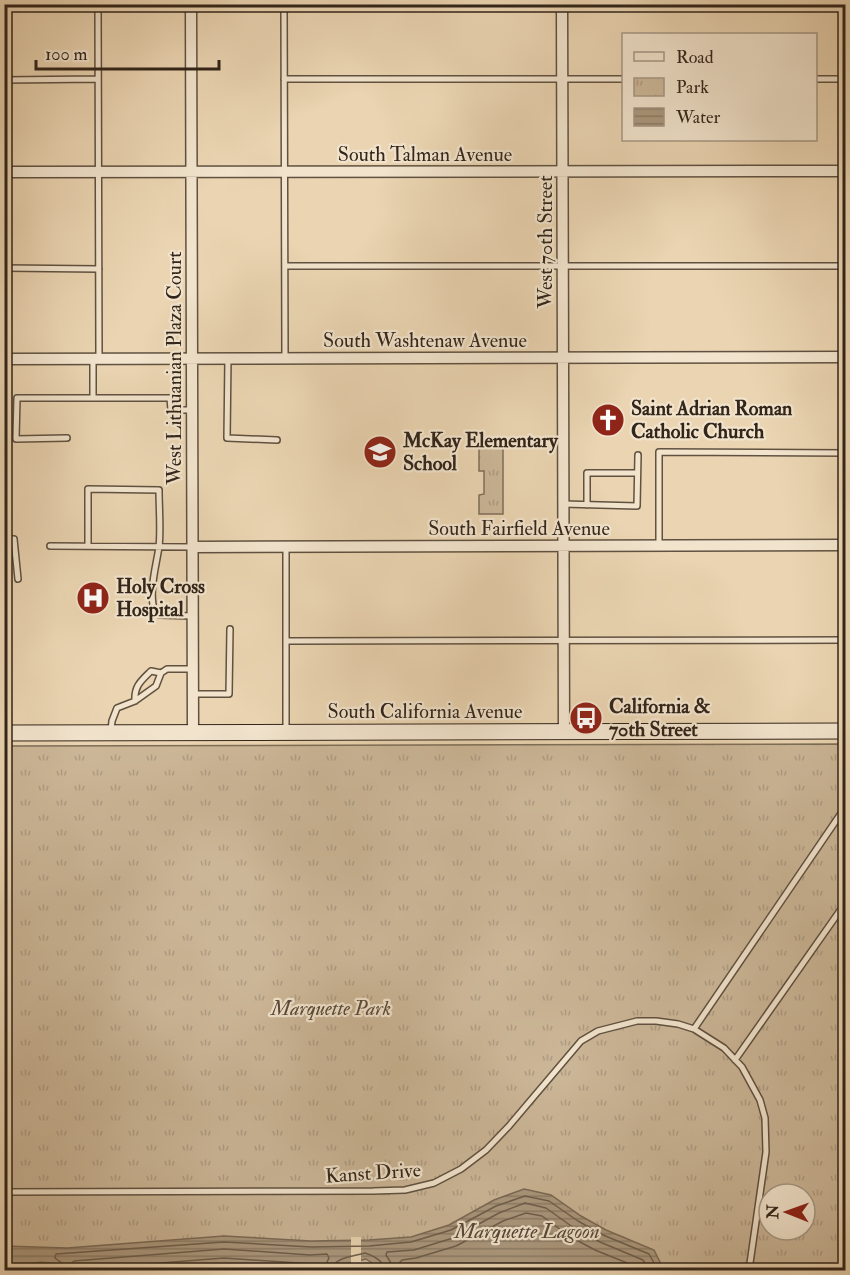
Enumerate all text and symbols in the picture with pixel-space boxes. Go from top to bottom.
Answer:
scale bar [36,33,219,71]
legend [622,33,817,141]
text: 100 m [45,43,88,66]
text: Road [676,46,714,69]
text: Park [676,76,709,99]
text: Water [675,106,720,129]
street label: South Talman Avenue [338,142,512,167]
street label: West 70th Street [533,175,558,310]
street label: West Lithuanian Plaza Court [162,251,187,486]
street label: South Washtenaw Avenue [323,328,527,353]
place label: Saint Adrian Roman Catholic Church [631,396,793,444]
church icon: Saint Adrian Roman Catholic Church [590,402,626,438]
place label: McKay Elementary School [402,428,559,476]
school or university icon: McKay Elementary School [362,434,398,470]
street label: South Fairfield Avenue [428,516,610,541]
place label: Holy Cross Hospital [116,574,205,623]
hospital icon: Holy Cross Hospital [75,580,111,616]
place label: California & 70th Street [609,694,711,742]
street label: South California Avenue [328,699,522,724]
bus stop icon: California & 70th Street [568,700,604,736]
park label: Marquette Park [270,996,391,1021]
street label: Kanst Drive [324,1157,422,1189]
north arrow [757,1182,817,1242]
text: N [763,1204,783,1220]
water label: Marquette Lagoon [452,1218,600,1245]

